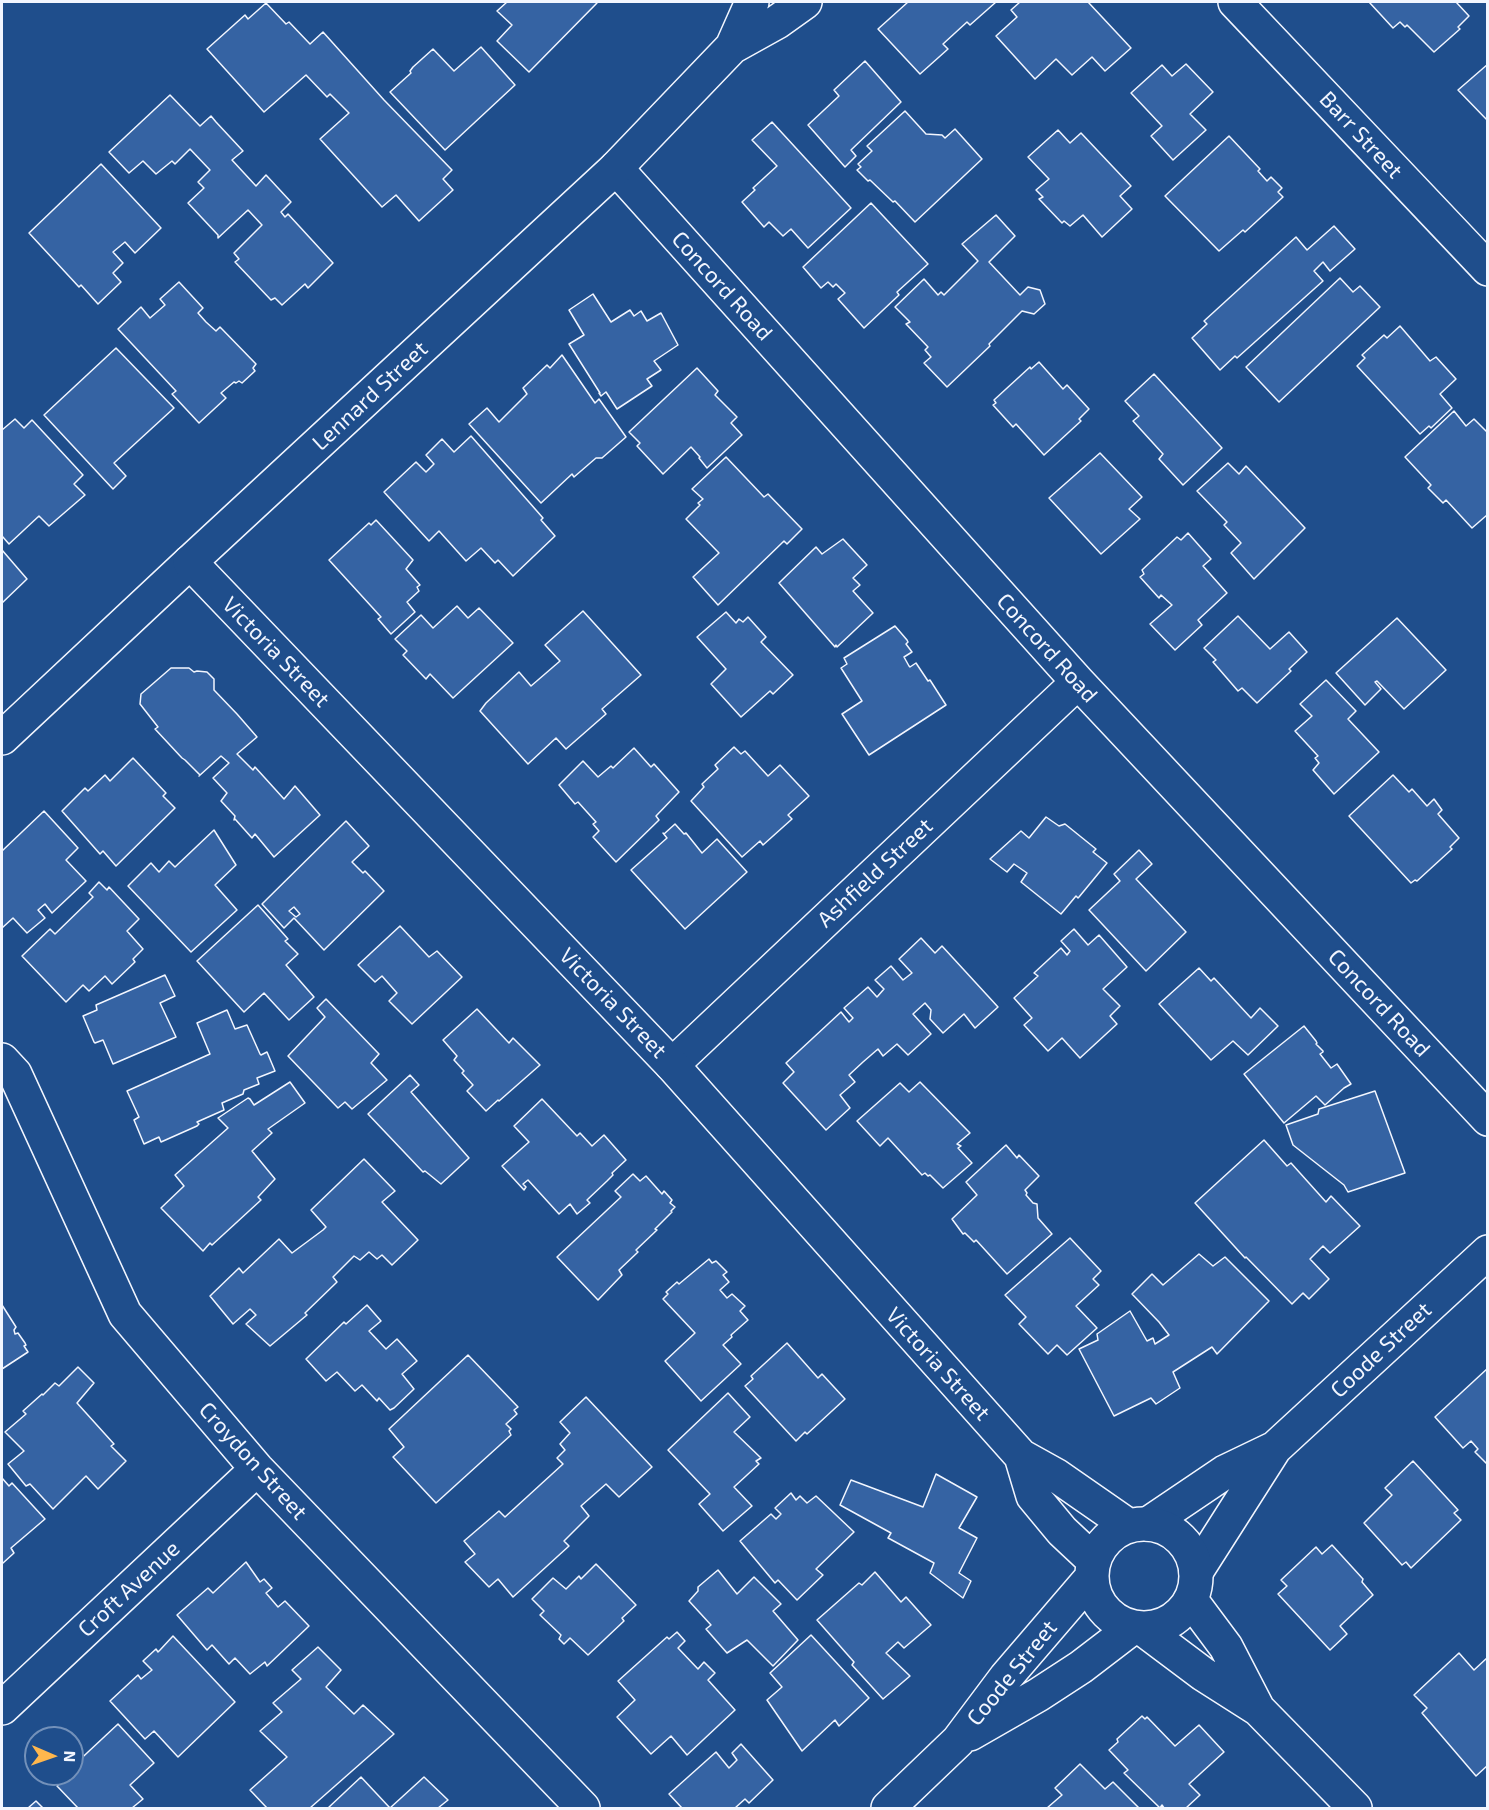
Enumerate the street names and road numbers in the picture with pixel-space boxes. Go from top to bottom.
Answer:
street label: Barr Street [1314,86,1408,184]
street label: Concord Road [666,226,778,346]
street label: Lennard Street [307,336,433,456]
street label: Concord Road [991,588,1103,708]
street label: Victoria Street [217,591,335,713]
street label: Ashfield Street [812,813,938,933]
street label: Victoria Street [554,942,672,1064]
street label: Concord Road [1322,944,1436,1062]
street label: Coode Street [1325,1297,1437,1403]
street label: Victoria Street [880,1302,996,1426]
street label: Croydon Street [193,1397,313,1525]
street label: Croft Avenue [73,1535,185,1643]
street label: Coode Street [961,1615,1063,1731]

